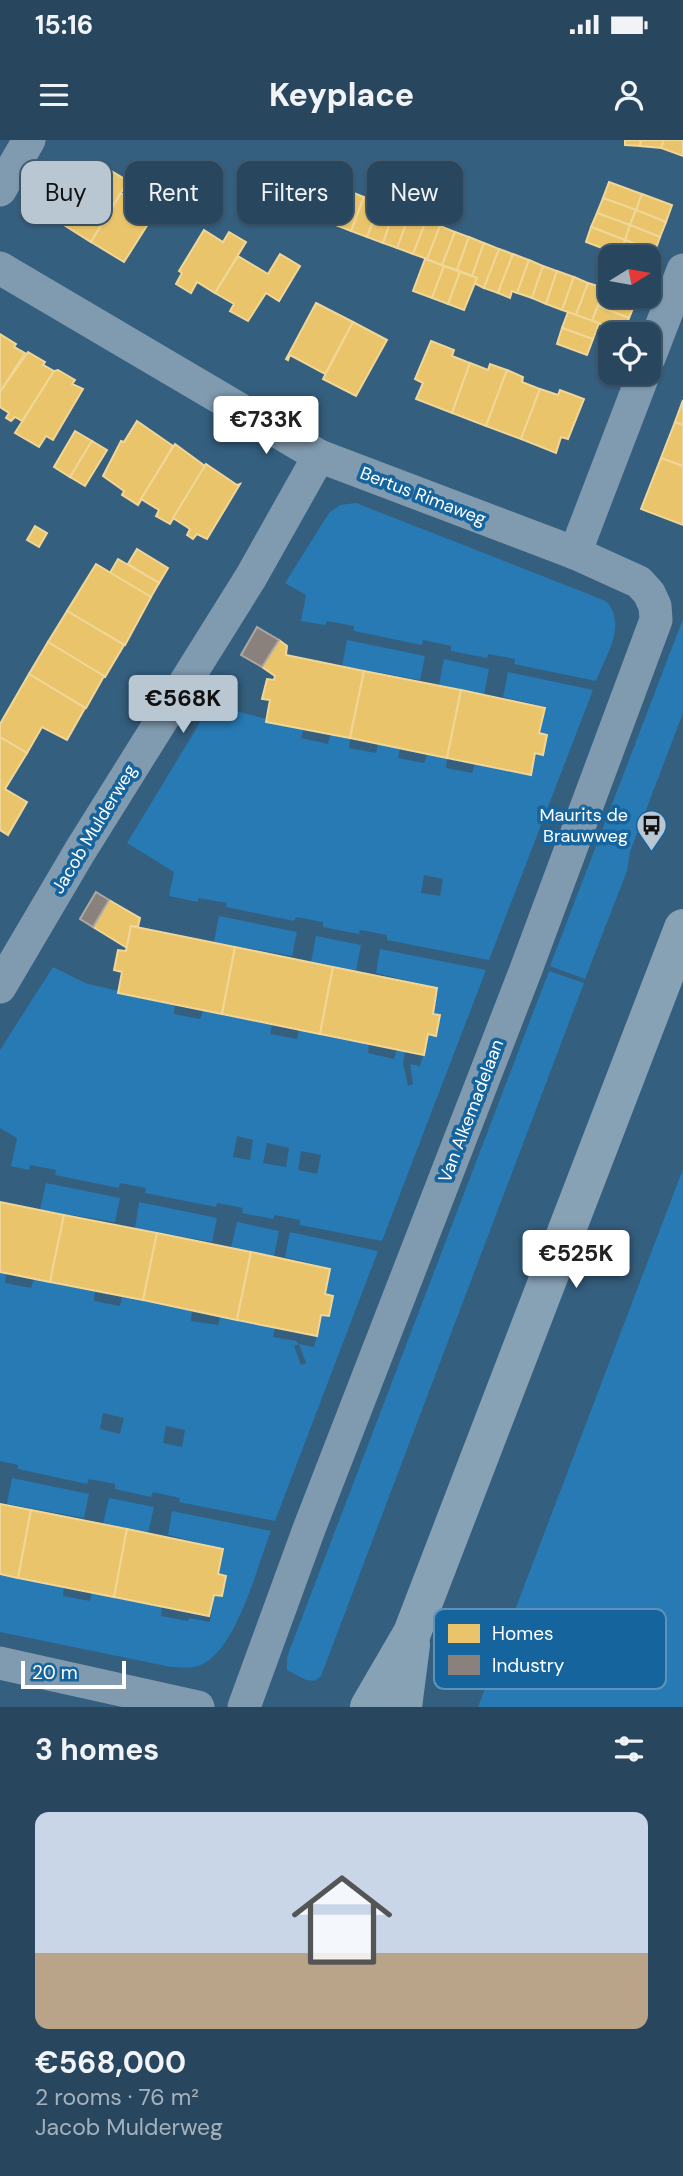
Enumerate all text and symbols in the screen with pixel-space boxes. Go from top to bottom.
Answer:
text: 15:16 [35,8,93,42]
text: Keyplace [269,74,414,116]
icon: menu [35,76,73,114]
icon: person [610,76,648,114]
chip: Buy [21,161,111,224]
chip: Rent [125,161,223,224]
chip: Filters [237,161,353,224]
chip: New [367,161,463,224]
north arrow [598,245,662,308]
map controls [598,245,661,385]
button: locate [598,322,661,385]
pin: €733K [217,396,315,456]
text: €733K [229,404,303,434]
street label: Bertus Rimaweg [357,461,489,531]
pin: €568K [134,676,232,735]
text: €568K [145,683,221,713]
street label: Jacob Mulderweg [46,760,142,898]
place label: Maurits de Brauwweg [539,803,628,848]
bus stop icon: Maurits de Brauwweg [634,808,668,852]
street label: Van Alkemadelaan [433,1036,509,1186]
pin: €525K [527,1230,625,1290]
text: €525K [539,1238,613,1268]
legend [434,1609,666,1689]
text: Homes [492,1621,553,1646]
text: Industry [492,1653,565,1678]
scale bar [21,1658,126,1690]
text: 20 m [32,1660,78,1685]
text: 3 homes [35,1730,159,1769]
icon: filters [610,1730,648,1768]
icon: home [279,1857,405,1983]
text: €568,000 [35,2043,186,2082]
text: 2 rooms · 76 m² [35,2082,199,2112]
text: Jacob Mulderweg [35,2112,223,2142]

